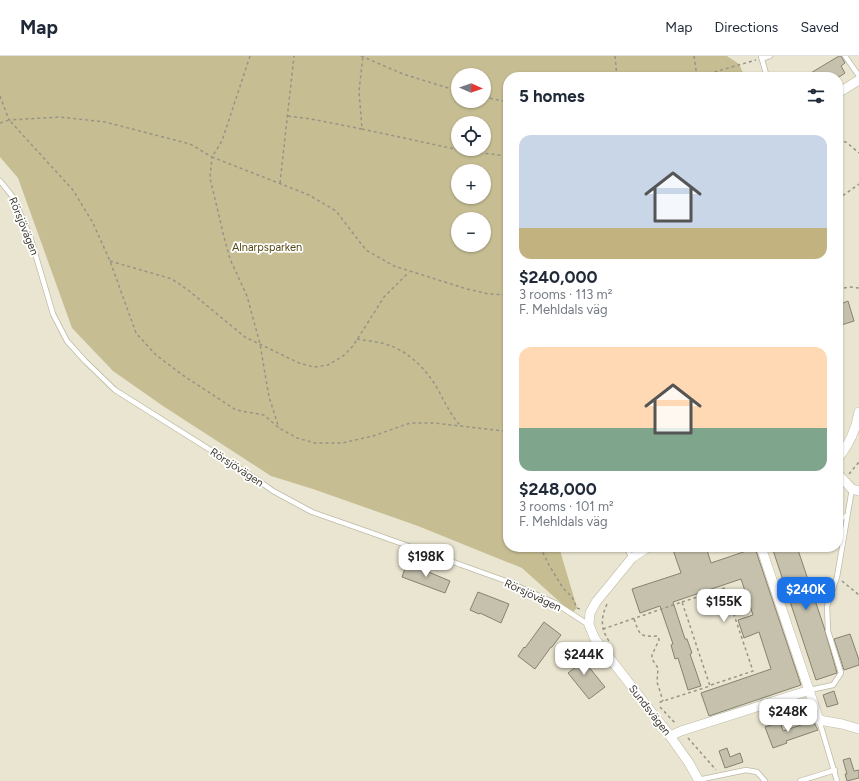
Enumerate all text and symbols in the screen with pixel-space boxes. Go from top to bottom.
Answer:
text: Map [20,16,58,39]
text: Map [665,19,693,36]
text: Directions [715,19,778,36]
text: Saved [800,19,839,36]
north arrow [451,68,491,108]
map controls [451,68,491,252]
icon: filters [805,85,827,107]
text: 5 homes [519,86,585,106]
button: locate [451,116,491,156]
icon: home [637,161,709,233]
button: + [451,164,491,204]
street label: Rörsjövägen [6,195,41,257]
button: − [451,212,491,252]
park label: Alnarpsparken [232,241,302,254]
text: $240,000 [519,267,597,287]
text: 3 rooms · 113 m² [519,287,612,302]
text: F. Mehldals väg [519,302,608,317]
icon: home [637,373,709,445]
street label: Rörsjövägen [208,445,266,490]
text: $248,000 [519,479,597,499]
text: 3 rooms · 101 m² [519,499,614,514]
text: F. Mehldals väg [519,514,608,529]
pin: $198K [398,544,454,578]
text: $198K [408,549,444,564]
street label: Rörsjövägen [502,577,563,614]
pin: $240K [778,577,834,611]
text: $240K [786,582,826,597]
pin: $155K [696,589,752,623]
text: $155K [706,594,742,609]
pin: $244K [556,642,612,676]
text: $244K [564,647,604,662]
street label: Sundsvägen [626,682,673,738]
pin: $248K [760,699,816,733]
text: $248K [768,704,808,719]

